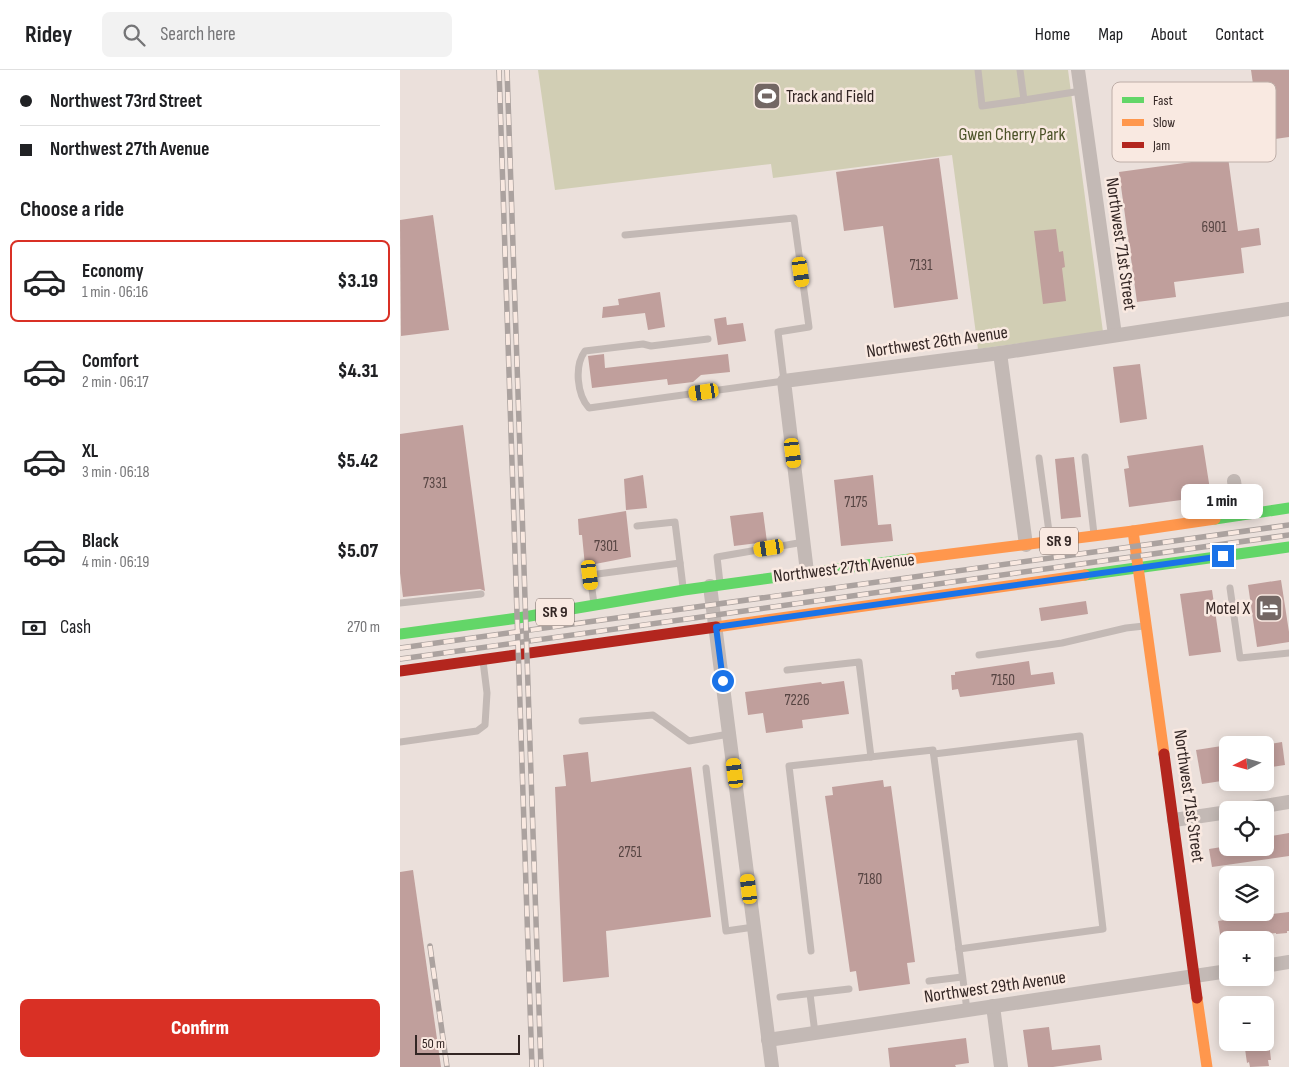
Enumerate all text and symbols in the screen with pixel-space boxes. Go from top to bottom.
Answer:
search box [102,12,452,57]
text: Ridey [25,20,72,49]
icon: search [120,21,148,49]
text: Search here [160,23,236,46]
text: Home [1035,24,1070,45]
text: Map [1098,24,1123,45]
text: About [1151,24,1187,45]
text: Contact [1215,24,1264,45]
sports icon: Track and Field [752,81,782,111]
legend [1112,82,1276,162]
place label: Track and Field [786,86,874,107]
text: Northwest 73rd Street [50,90,202,113]
text: Fast [1153,92,1173,109]
text: Slow [1153,114,1175,131]
park label: Gwen Cherry Park [959,124,1066,145]
text: Jam [1152,137,1170,154]
text: Northwest 27th Avenue [50,138,209,161]
street label: Northwest 71st Street [1101,176,1141,312]
text: Choose a ride [20,196,124,223]
house number: 6901 [1201,218,1227,237]
car [791,256,810,288]
house number: 7131 [910,256,933,275]
icon: car [22,259,67,304]
text: Economy [82,260,144,283]
text: $3.19 [338,270,378,293]
text: 1 min · 06:16 [82,283,148,302]
street label: Northwest 26th Avenue [865,322,1009,362]
icon: car [22,349,67,394]
text: Comfort [82,350,139,373]
text: $4.31 [338,360,378,383]
text: 2 min · 06:17 [82,373,149,392]
car [688,382,719,402]
car [783,437,802,469]
icon: car [22,439,67,484]
text: XL [82,440,98,463]
text: $5.42 [337,450,378,473]
text: 3 min · 06:18 [82,463,149,482]
house number: 7331 [423,474,448,493]
callout: 1 min [1182,484,1264,518]
text: 1 min [1207,492,1237,511]
house number: 7175 [844,493,868,512]
road number: SR 9 [1040,528,1078,554]
icon: car [22,529,67,574]
text: Black [82,530,119,553]
house number: 7301 [594,537,619,556]
car [753,538,784,558]
text: $5.07 [337,540,378,563]
route end [1212,545,1234,567]
street label: Northwest 27th Avenue [772,549,916,587]
text: 4 min · 06:19 [82,553,149,572]
car [580,559,599,591]
hotel icon: Motel X [1254,593,1284,623]
road number: SR 9 [536,598,574,626]
place label: Motel X [1205,598,1250,619]
icon: cash [20,614,48,642]
text: Cash [60,616,91,639]
text: 270 m [347,618,380,637]
route start [712,670,734,692]
house number: 7150 [991,671,1015,690]
house number: 7226 [785,691,809,710]
street label: Northwest 71st Street [1169,728,1209,864]
north arrow [1219,736,1274,791]
map controls [1219,736,1274,1051]
car [725,757,744,789]
button: locate [1219,801,1274,856]
house number: 2751 [618,843,642,862]
button: layers [1219,866,1274,921]
house number: 7180 [858,870,882,889]
car [739,873,758,905]
button: + [1219,931,1274,986]
street label: Northwest 29th Avenue [923,967,1067,1007]
button: − [1219,996,1274,1051]
button: Confirm [20,999,380,1057]
scale bar [415,1032,520,1055]
text: 50 m [422,1035,445,1052]

